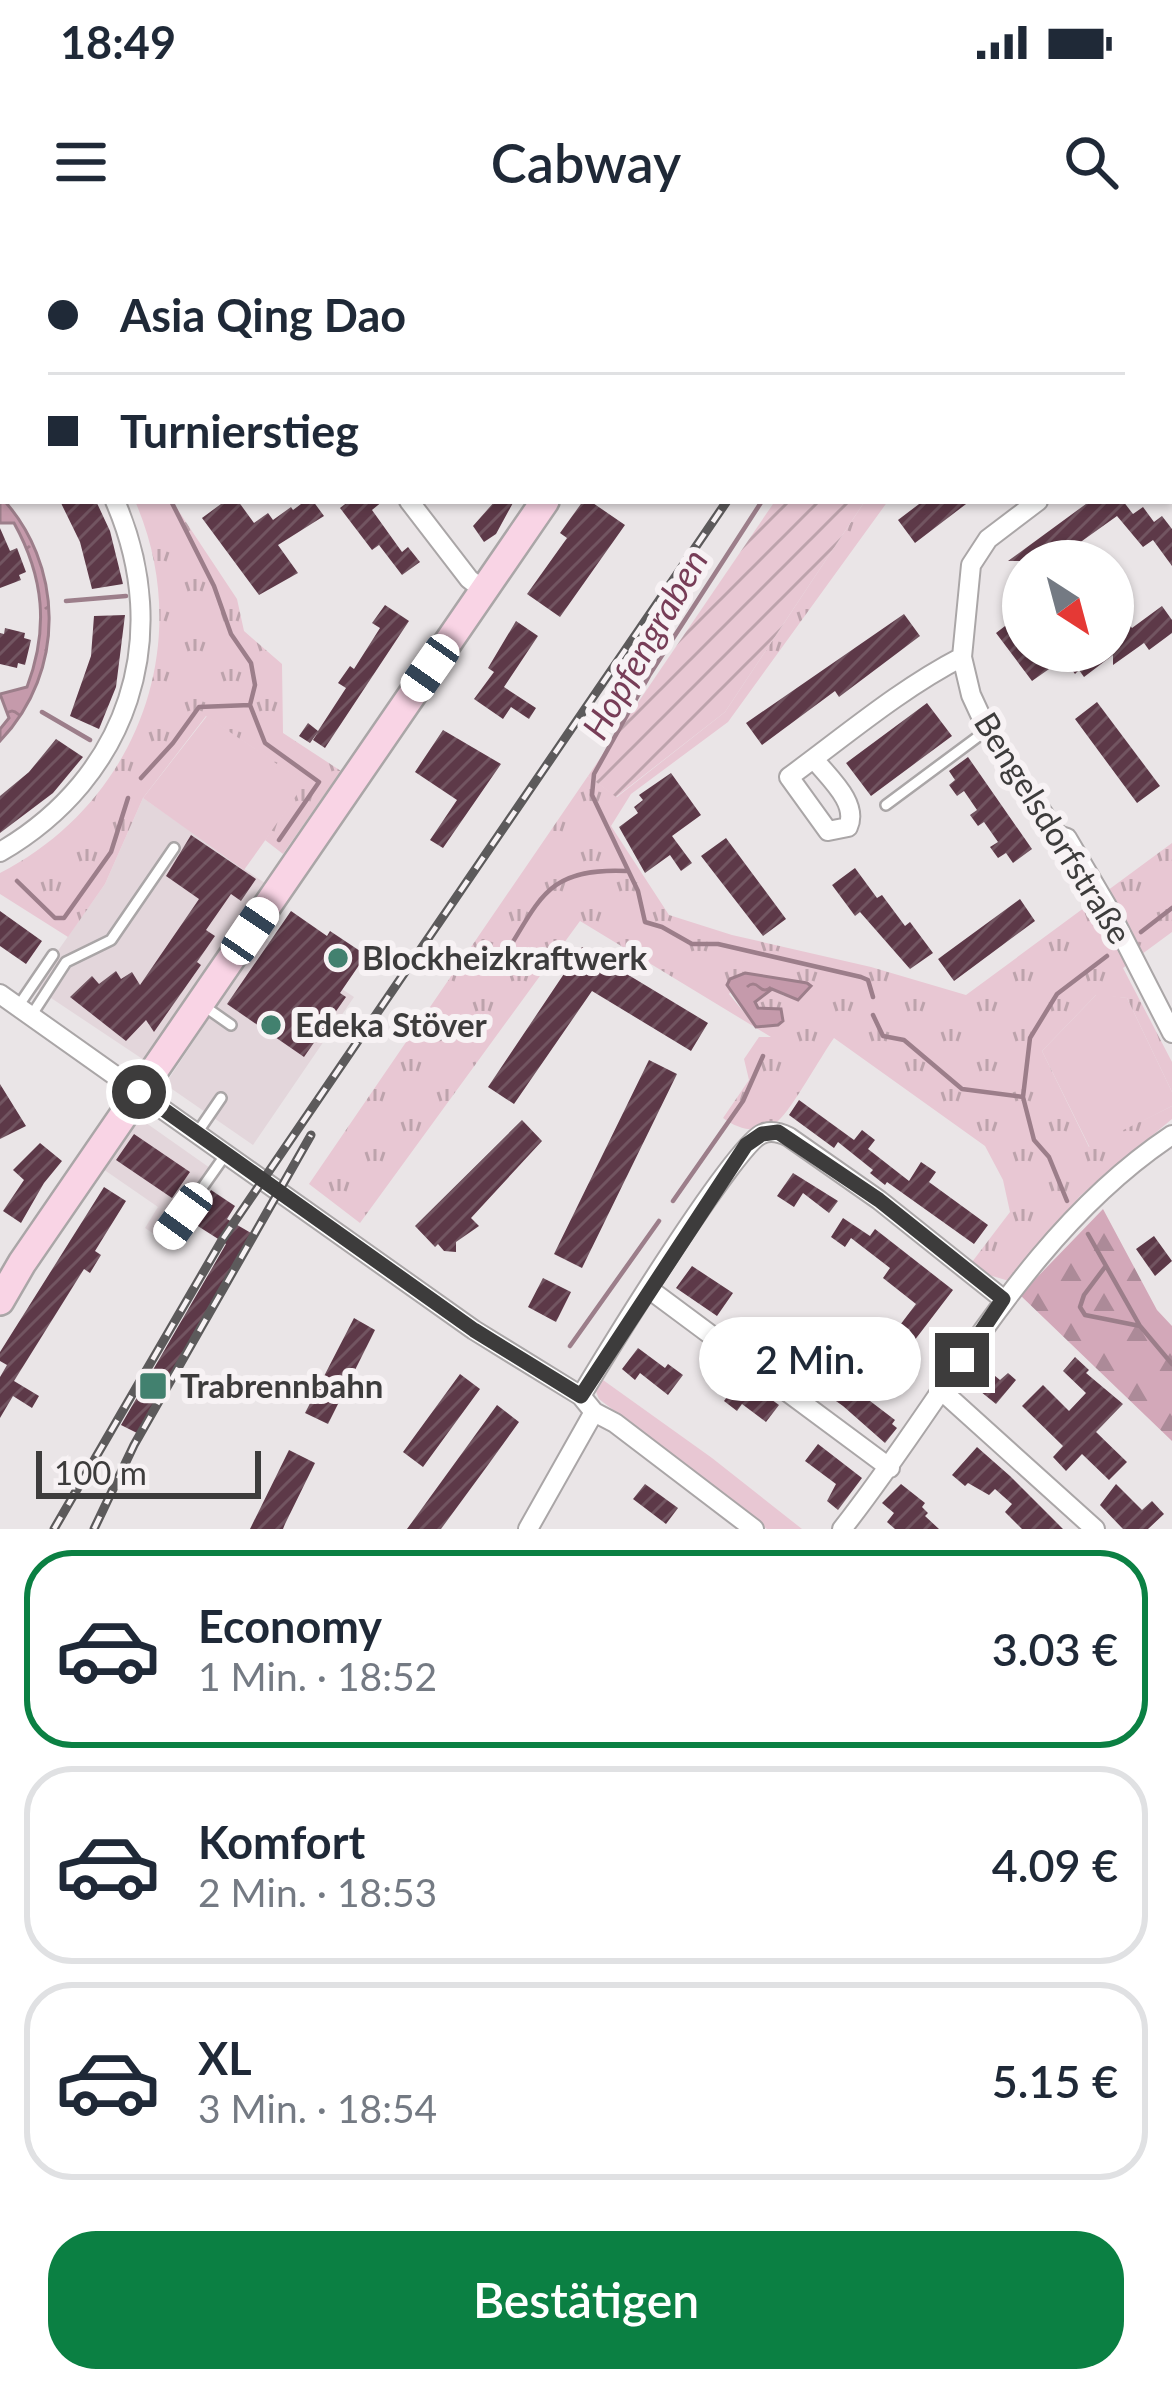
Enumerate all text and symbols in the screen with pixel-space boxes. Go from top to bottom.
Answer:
text: 18:49 [60,15,176,69]
icon: menu [48,129,114,195]
icon: search [1058,129,1124,195]
text: Cabway [491,130,681,195]
text: Asia Qing Dao [120,288,406,342]
text: Turnierstieg [120,404,359,458]
north arrow [1002,540,1134,672]
map controls [1002,540,1134,672]
water label: Hopfengraben [572,541,716,746]
car [395,628,465,708]
street label: Bengelsdorfstraße [967,705,1141,950]
car [215,891,285,971]
place label: Blockheizkraftwerk [362,937,648,977]
marker: Blockheizkraftwerk [325,945,351,971]
place label: Edeka Stöver [295,1004,488,1044]
marker: Edeka Stöver [258,1012,284,1038]
route start [112,1065,166,1119]
car [147,1176,219,1256]
callout: 2 Min. [698,1318,920,1402]
route end [935,1333,989,1387]
text: 2 Min. [755,1336,865,1382]
place label: Trabrennbahn [180,1365,383,1405]
marker: Trabrennbahn [137,1370,169,1402]
scale bar [36,1445,261,1498]
text: 100 m [54,1452,147,1492]
icon: car [54,1595,162,1703]
text: Economy [198,1599,382,1653]
text: 3.03 € [992,1622,1118,1676]
text: 1 Min. · 18:52 [198,1653,437,1699]
icon: car [54,1811,162,1919]
text: Komfort [198,1815,365,1869]
text: 4.09 € [992,1838,1118,1892]
text: 2 Min. · 18:53 [198,1869,437,1915]
icon: car [54,2027,162,2135]
text: XL [198,2031,252,2085]
text: 5.15 € [992,2054,1118,2108]
text: 3 Min. · 18:54 [198,2085,437,2131]
button: Bestätigen [48,2231,1124,2369]

